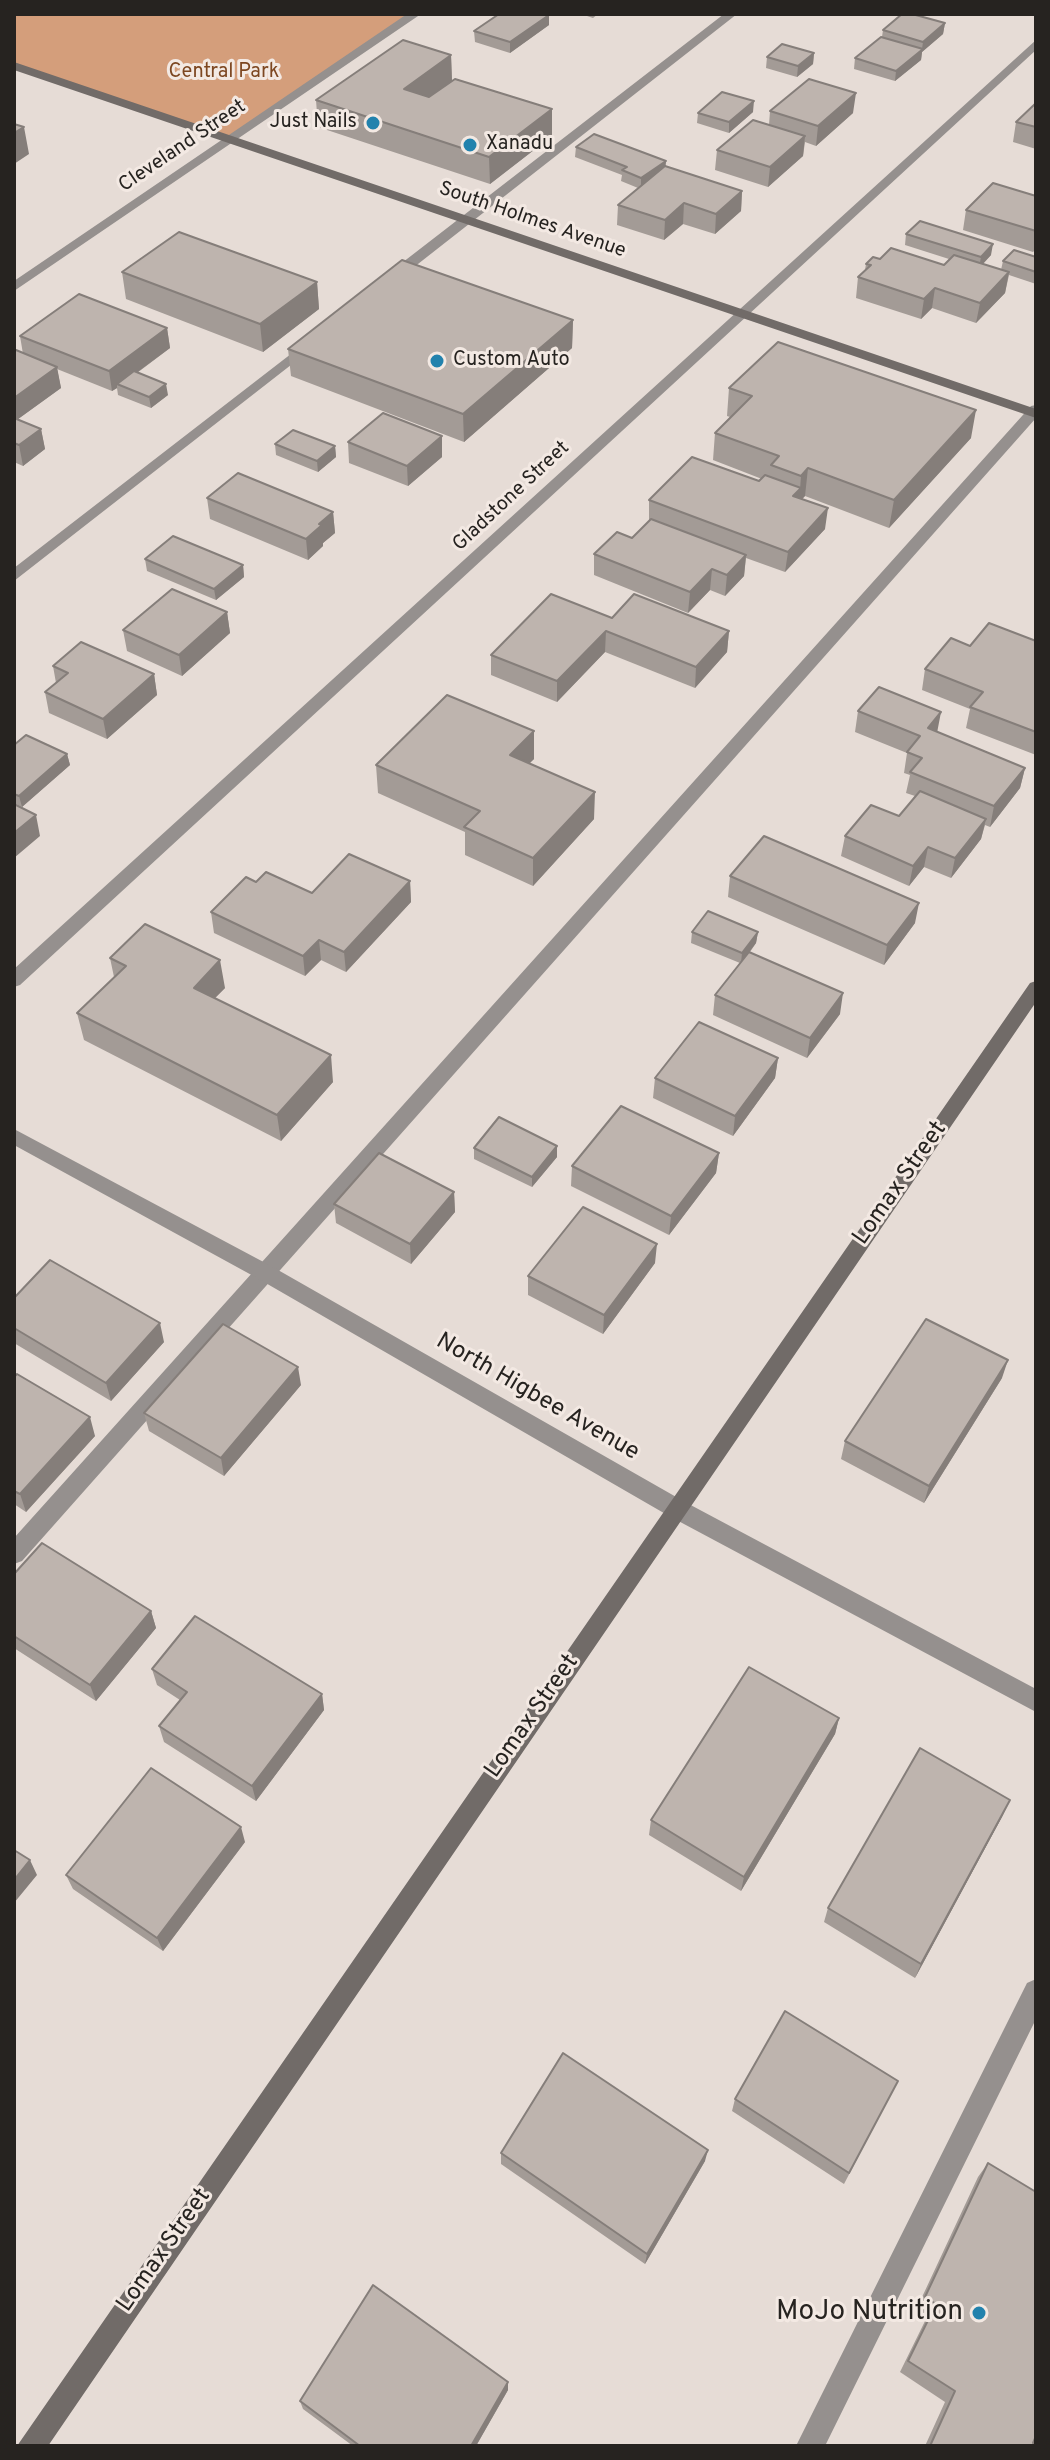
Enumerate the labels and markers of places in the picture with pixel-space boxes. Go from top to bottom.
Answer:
place label: Just Nails [270,111,357,135]
marker: Just Nails [364,114,382,132]
place label: Xanadu [486,133,553,157]
marker: Xanadu [461,136,479,154]
place label: Custom Auto [453,349,570,373]
marker: Custom Auto [428,352,446,370]
place label: MoJo Nutrition [776,2296,963,2330]
marker: MoJo Nutrition [970,2304,988,2322]

